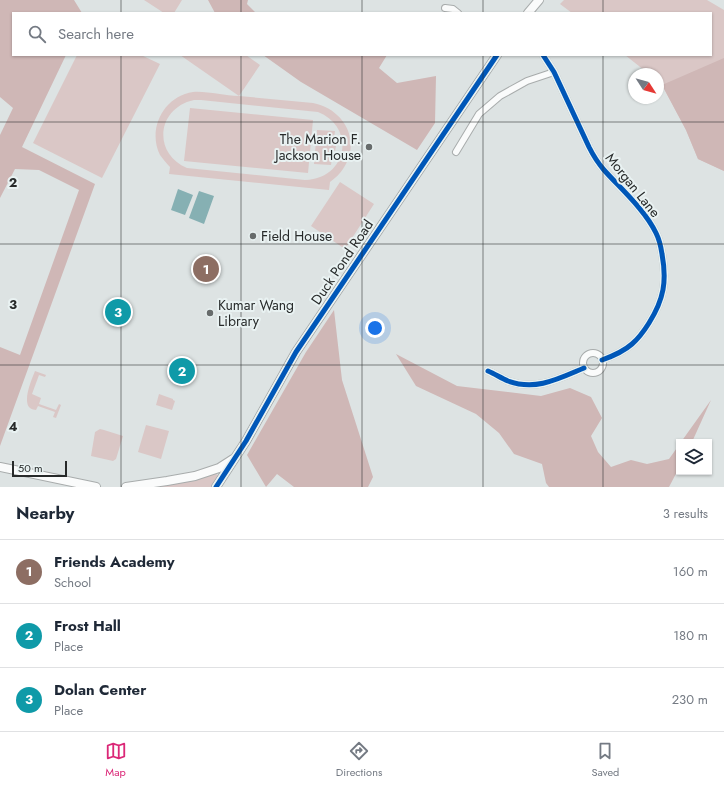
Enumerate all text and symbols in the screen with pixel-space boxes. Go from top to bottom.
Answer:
search box [12,12,712,56]
icon: search [26,23,48,45]
text: Search here [58,23,134,45]
north arrow [628,68,664,104]
place label: The Marion F. Jackson House [273,129,361,165]
marker: The Marion F. Jackson House [364,142,374,152]
street label: Morgan Lane [601,149,665,221]
text: 2 [9,173,17,192]
street label: Duck Pond Road [306,216,378,308]
place label: Field House [261,226,332,246]
marker: Field House [248,231,258,241]
pin: 1 [193,254,219,284]
text: 3 [9,295,17,314]
place label: Kumar Wang Library [218,295,294,331]
pin: 3 [105,297,131,327]
marker: Kumar Wang Library [205,308,215,318]
your location [365,318,385,338]
pin: 2 [169,356,195,386]
text: 4 [8,417,18,436]
map controls [676,439,712,475]
button: layers [676,439,712,475]
scale bar [12,459,67,478]
text: 50 m [18,460,43,476]
text: Nearby [16,501,74,525]
text: 3 results [663,504,708,523]
text: Friends Academy [54,551,175,573]
text: 1 [26,562,32,581]
text: 160 m [673,562,708,581]
text: School [54,573,91,592]
text: Frost Hall [54,615,121,637]
text: 2 [25,626,33,645]
text: 180 m [673,626,708,645]
text: Place [54,637,83,656]
text: Dolan Center [54,679,146,701]
text: 3 [25,690,33,709]
text: 230 m [672,690,708,709]
text: Place [54,701,83,720]
tab: Map [105,740,127,780]
tab: Directions [336,740,382,780]
tab: Saved [592,740,619,780]

